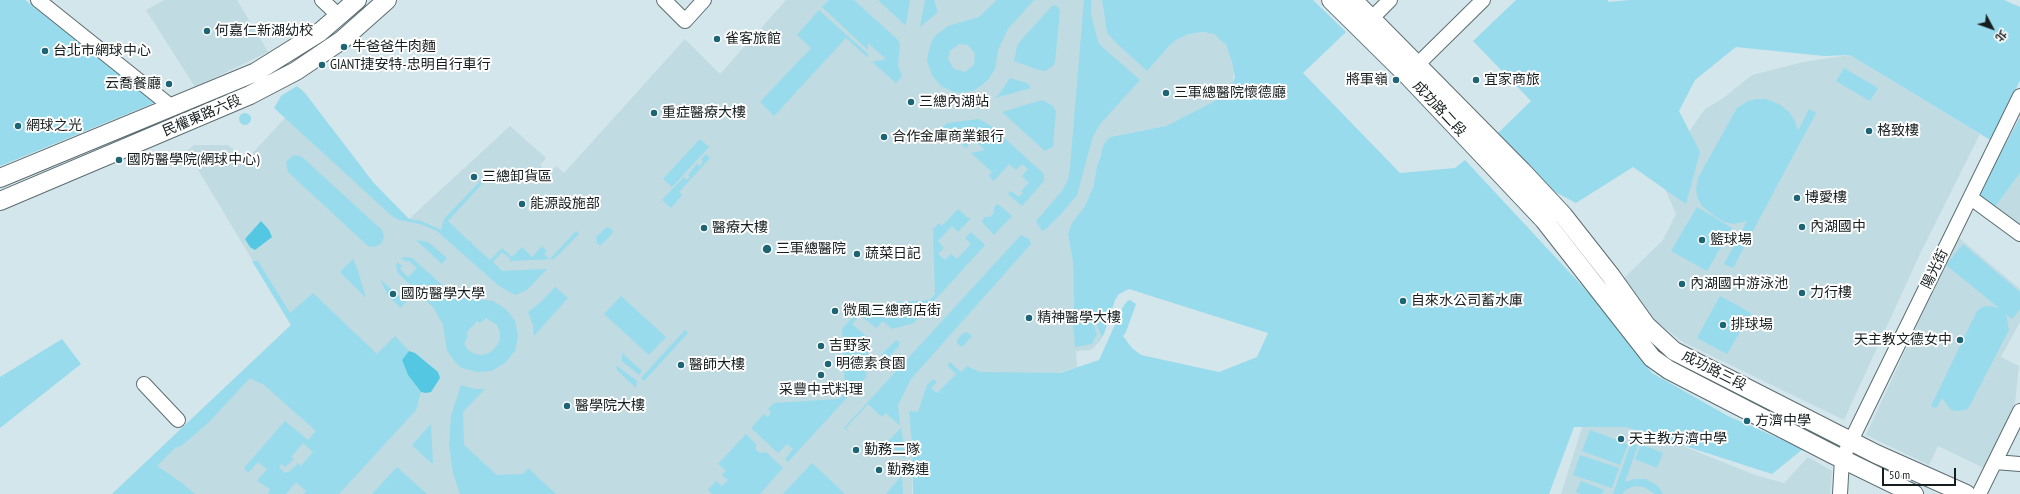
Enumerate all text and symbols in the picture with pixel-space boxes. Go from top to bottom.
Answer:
north arrow [1972,8,2012,48]
place label: 何嘉仁新湖幼校 [215,23,313,39]
marker: 何嘉仁新湖幼校 [202,26,212,36]
text: 北 [1992,27,2010,45]
place label: 雀客旅館 [725,31,781,47]
marker: 雀客旅館 [712,34,722,44]
place label: 牛爸爸牛肉麵 [352,39,436,55]
marker: 牛爸爸牛肉麵 [339,42,349,52]
place label: 台北市網球中心 [53,43,151,59]
marker: 台北市網球中心 [40,46,50,56]
place label: GIANT捷安特-忠明自行車行 [330,57,491,73]
marker: GIANT捷安特-忠明自行車行 [317,60,327,70]
place label: 將軍嶺 [1346,72,1388,88]
place label: 宜家商旅 [1484,72,1540,88]
marker: 將軍嶺 [1391,75,1401,85]
marker: 宜家商旅 [1471,75,1481,85]
place label: 云喬餐廳 [105,76,161,92]
street label: 成功路二段 [1409,78,1469,140]
marker: 云喬餐廳 [164,79,174,89]
place label: 三軍總醫院懷德廳 [1174,85,1286,101]
marker: 三軍總醫院懷德廳 [1161,88,1171,98]
street label: 民權東路六段 [160,92,244,140]
place label: 三總內湖站 [919,94,989,110]
marker: 三總內湖站 [906,97,916,107]
place label: 重症醫療大樓 [662,105,746,121]
marker: 重症醫療大樓 [649,108,659,118]
place label: 網球之光 [26,118,82,134]
marker: 網球之光 [13,121,23,131]
place label: 格致樓 [1877,123,1919,139]
marker: 格致樓 [1864,126,1874,136]
place label: 合作金庫商業銀行 [892,129,1004,145]
marker: 合作金庫商業銀行 [879,132,889,142]
place label: 國防醫學院(網球中心) [127,152,260,168]
marker: 國防醫學院(網球中心) [114,155,124,165]
place label: 三總卸貨區 [482,169,552,185]
marker: 三總卸貨區 [469,172,479,182]
place label: 博愛樓 [1805,190,1847,206]
marker: 博愛樓 [1792,193,1802,203]
place label: 能源設施部 [530,196,600,212]
marker: 能源設施部 [517,199,527,209]
place label: 內湖國中 [1810,219,1866,235]
place label: 醫療大樓 [712,220,768,236]
marker: 內湖國中 [1797,222,1807,232]
marker: 醫療大樓 [699,223,709,233]
place label: 籃球場 [1710,232,1752,248]
marker: 籃球場 [1697,235,1707,245]
place label: 三軍總醫院 [776,241,846,257]
marker: 三軍總醫院 [761,243,773,255]
place label: 蔬菜日記 [865,246,921,262]
street label: 陽光街 [1918,246,1952,292]
marker: 蔬菜日記 [852,249,862,259]
place label: 內湖國中游泳池 [1690,276,1788,292]
marker: 內湖國中游泳池 [1677,279,1687,289]
place label: 力行樓 [1810,285,1852,301]
place label: 國防醫學大學 [401,286,485,302]
marker: 力行樓 [1797,288,1807,298]
marker: 國防醫學大學 [388,289,398,299]
place label: 自來水公司蓄水庫 [1411,293,1523,309]
marker: 自來水公司蓄水庫 [1398,296,1408,306]
place label: 微風三總商店街 [843,303,941,319]
marker: 微風三總商店街 [830,306,840,316]
place label: 精神醫學大樓 [1037,310,1121,326]
marker: 精神醫學大樓 [1024,313,1034,323]
place label: 排球場 [1731,317,1773,333]
marker: 排球場 [1718,320,1728,330]
place label: 天主教文德女中 [1854,332,1952,348]
marker: 天主教文德女中 [1955,335,1965,345]
place label: 吉野家 [829,338,871,354]
marker: 吉野家 [816,341,826,351]
street label: 成功路三段 [1679,348,1749,394]
place label: 明德素食園 [836,356,906,372]
place label: 醫師大樓 [689,357,745,373]
marker: 明德素食園 [823,359,833,369]
marker: 醫師大樓 [676,360,686,370]
marker: 采豐中式料理 [816,370,826,380]
place label: 采豐中式料理 [779,382,863,398]
place label: 醫學院大樓 [575,398,645,414]
marker: 醫學院大樓 [562,401,572,411]
place label: 方濟中學 [1755,413,1811,429]
marker: 方濟中學 [1742,416,1752,426]
place label: 天主教方濟中學 [1629,431,1727,447]
marker: 天主教方濟中學 [1616,434,1626,444]
place label: 勤務二隊 [864,442,920,458]
marker: 勤務二隊 [851,445,861,455]
scale bar [1884,460,1958,486]
place label: 勤務連 [887,462,929,478]
marker: 勤務連 [874,465,884,475]
text: 50 m [1889,467,1910,482]

